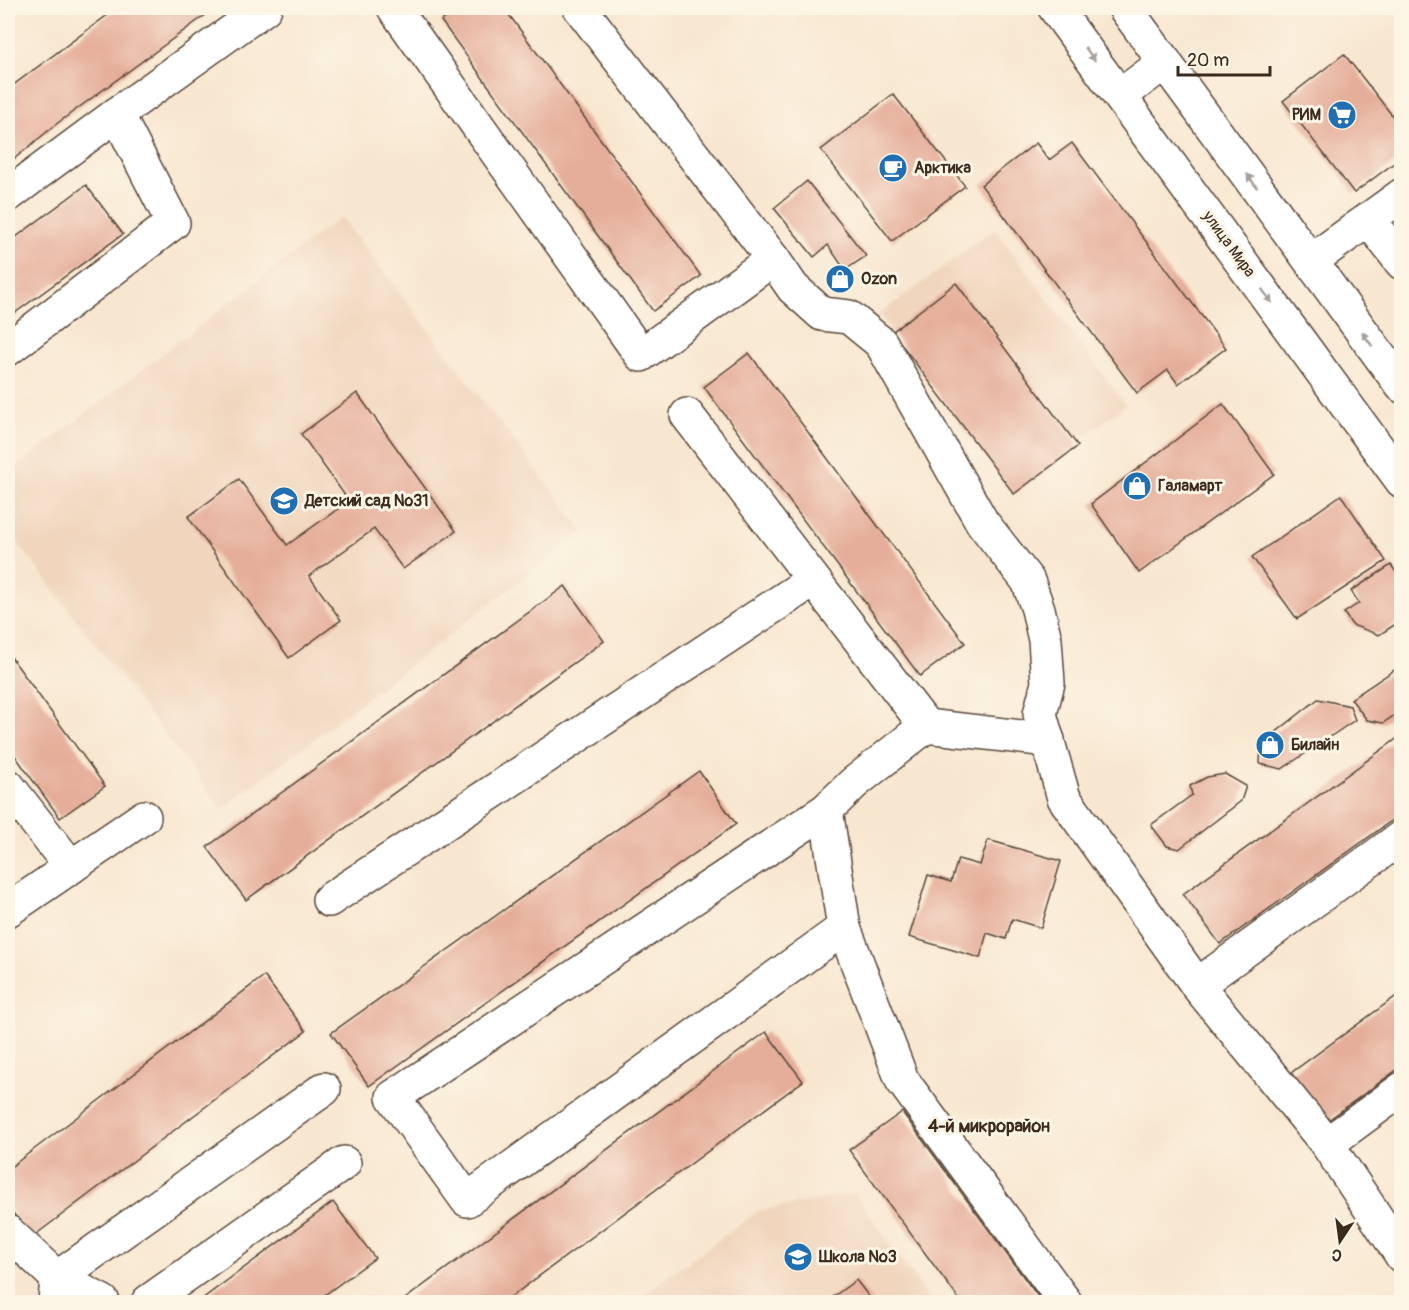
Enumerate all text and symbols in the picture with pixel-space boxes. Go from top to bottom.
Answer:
scale bar [1178,39,1270,77]
one-way arrow [1083,47,1095,62]
text: 20 m [1187,49,1229,72]
supermarket icon: РИМ [1326,99,1358,131]
place label: РИМ [1292,105,1321,125]
cafe icon: Арктика [877,152,909,184]
place label: Арктика [914,158,972,178]
one-way arrow [1246,174,1258,190]
street label: улица Мира [1198,206,1260,281]
shop icon: Ozon [824,263,856,295]
place label: Ozon [861,269,897,289]
one-way arrow [1261,288,1273,304]
one-way arrow [1361,331,1373,347]
shop icon: Галамарт [1121,470,1153,502]
place label: Галамарт [1158,476,1223,496]
school or university icon: Детский сад №31 [268,485,300,517]
place label: Детский сад №31 [304,491,428,511]
shop icon: Билайн [1254,729,1286,761]
place label: Билайн [1291,735,1339,755]
district label: 4-й микрорайон [928,1115,1050,1138]
north arrow [1310,1211,1370,1271]
school or university icon: Школа №3 [782,1241,814,1273]
text: С [1330,1244,1344,1265]
place label: Школа №3 [818,1247,897,1267]

